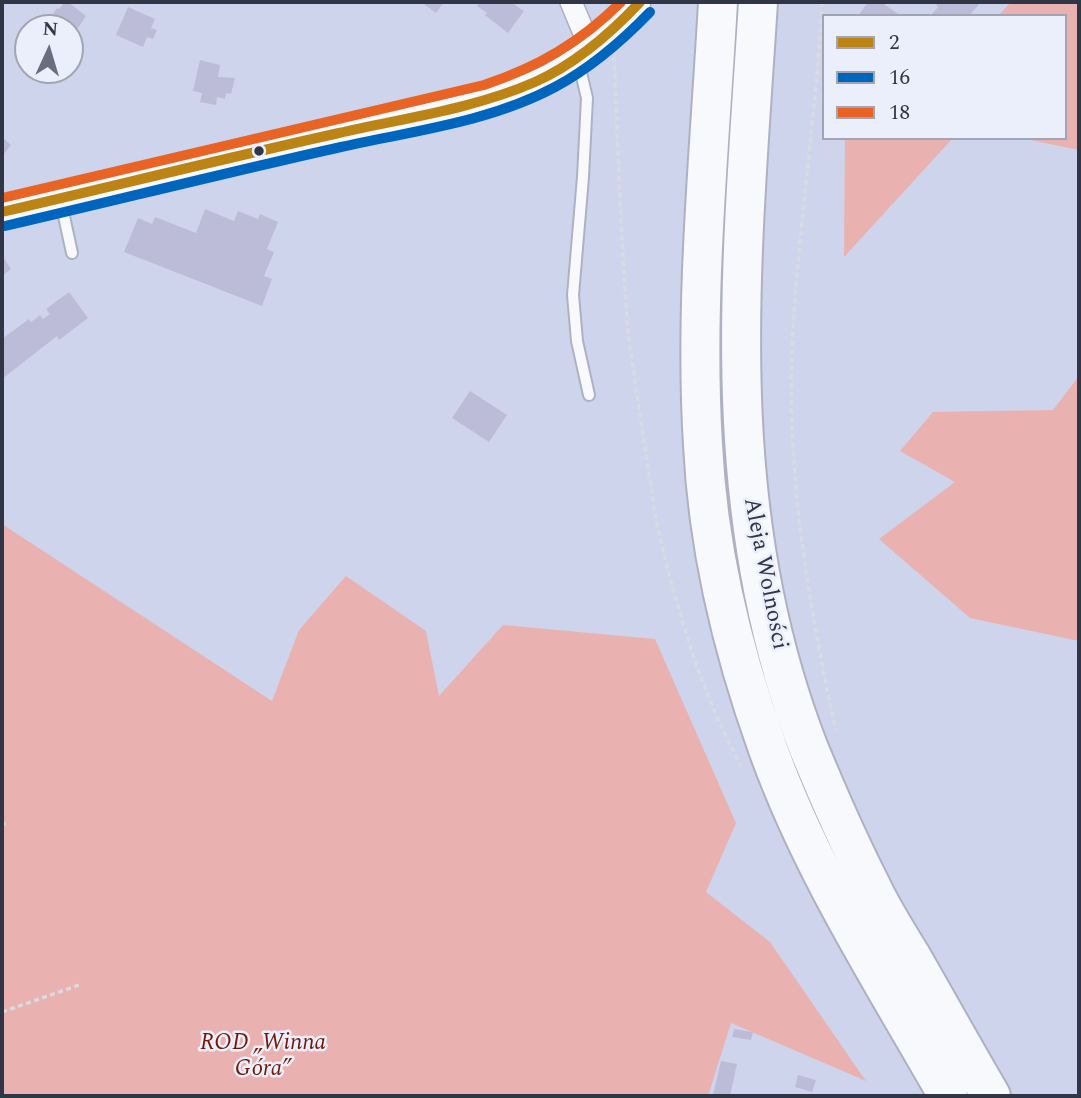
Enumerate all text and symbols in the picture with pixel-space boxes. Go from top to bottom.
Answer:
north arrow [14,14,84,84]
legend [822,14,1067,140]
text: N [42,15,59,45]
text: 2 [889,27,900,59]
text: 16 [889,62,910,94]
text: 18 [889,97,910,129]
unlabelled marker [252,144,266,158]
street label: Aleja Wolności [736,496,792,652]
park label: ROD „Winna Góra” [200,1030,326,1084]

